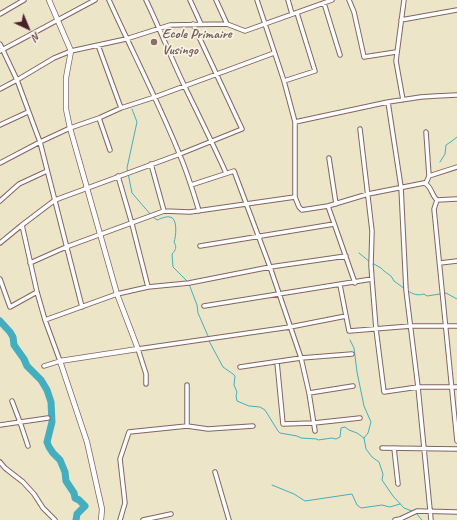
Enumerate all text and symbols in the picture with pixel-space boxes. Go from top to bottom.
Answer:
north arrow [8,8,48,48]
place label: Ecole Primaire Vusingo [162,26,231,58]
text: N [29,29,44,44]
marker: Ecole Primaire Vusingo [149,37,159,47]

